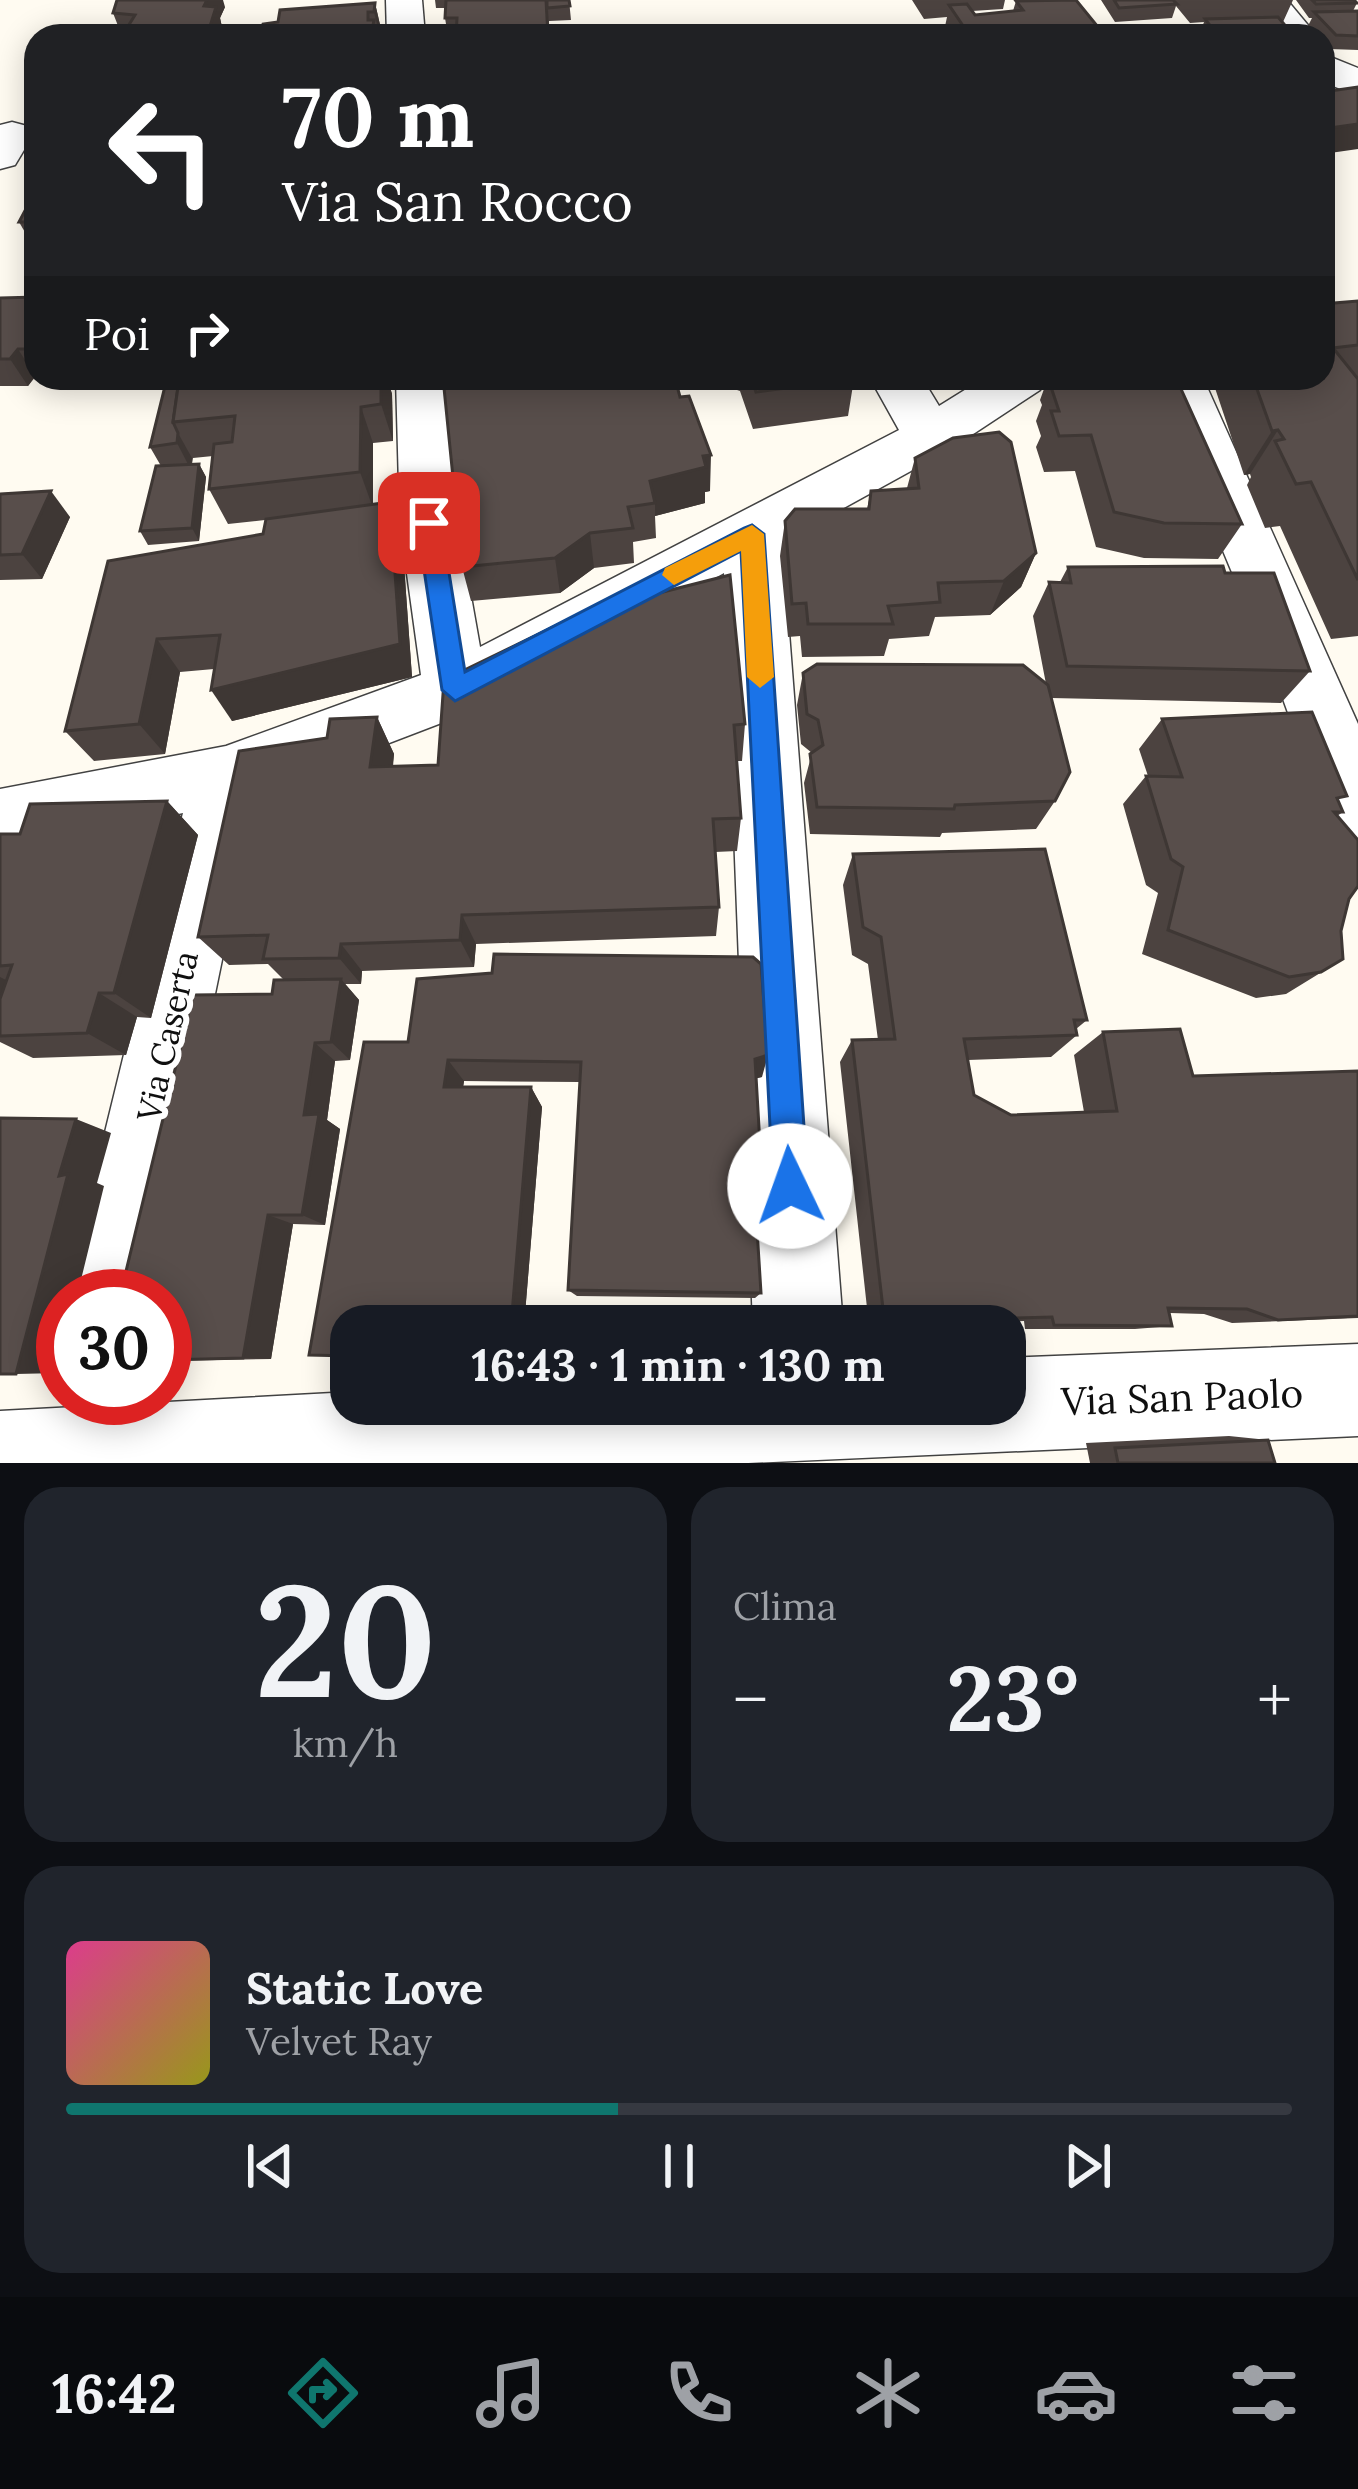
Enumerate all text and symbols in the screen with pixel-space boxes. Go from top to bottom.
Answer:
text: 70 m [282,62,474,170]
icon: left [84,72,240,228]
text: Via San Rocco [282,167,633,236]
icon: right [174,300,240,366]
text: Poi [84,305,150,362]
pin [378,472,480,574]
icon: arrive [396,490,462,556]
street label: Via Caserta [127,947,207,1126]
position arrow [727,1123,853,1249]
speed limit sign: 30 [36,1269,192,1425]
text: 16:43 · 1 min · 130 m [471,1336,885,1393]
street label: Via San Paolo [1059,1368,1304,1426]
text: 20 [254,1540,437,1740]
text: Clima [733,1581,837,1631]
text: 23° [946,1640,1079,1756]
text: − [733,1657,768,1741]
text: + [1257,1657,1292,1741]
text: km/h [293,1718,398,1768]
text: Static Love [246,1959,483,2016]
text: Velvet Ray [246,2016,432,2066]
icon: previous [237,2133,303,2199]
icon: pause [646,2133,712,2199]
icon: next [1055,2133,1121,2199]
icon: directions [281,2351,365,2435]
icon: music [469,2351,553,2435]
icon: phone [657,2351,741,2435]
icon: climate [846,2351,930,2435]
icon: car [1034,2351,1118,2435]
icon: filters [1222,2351,1306,2435]
text: 16:42 [52,2359,177,2428]

